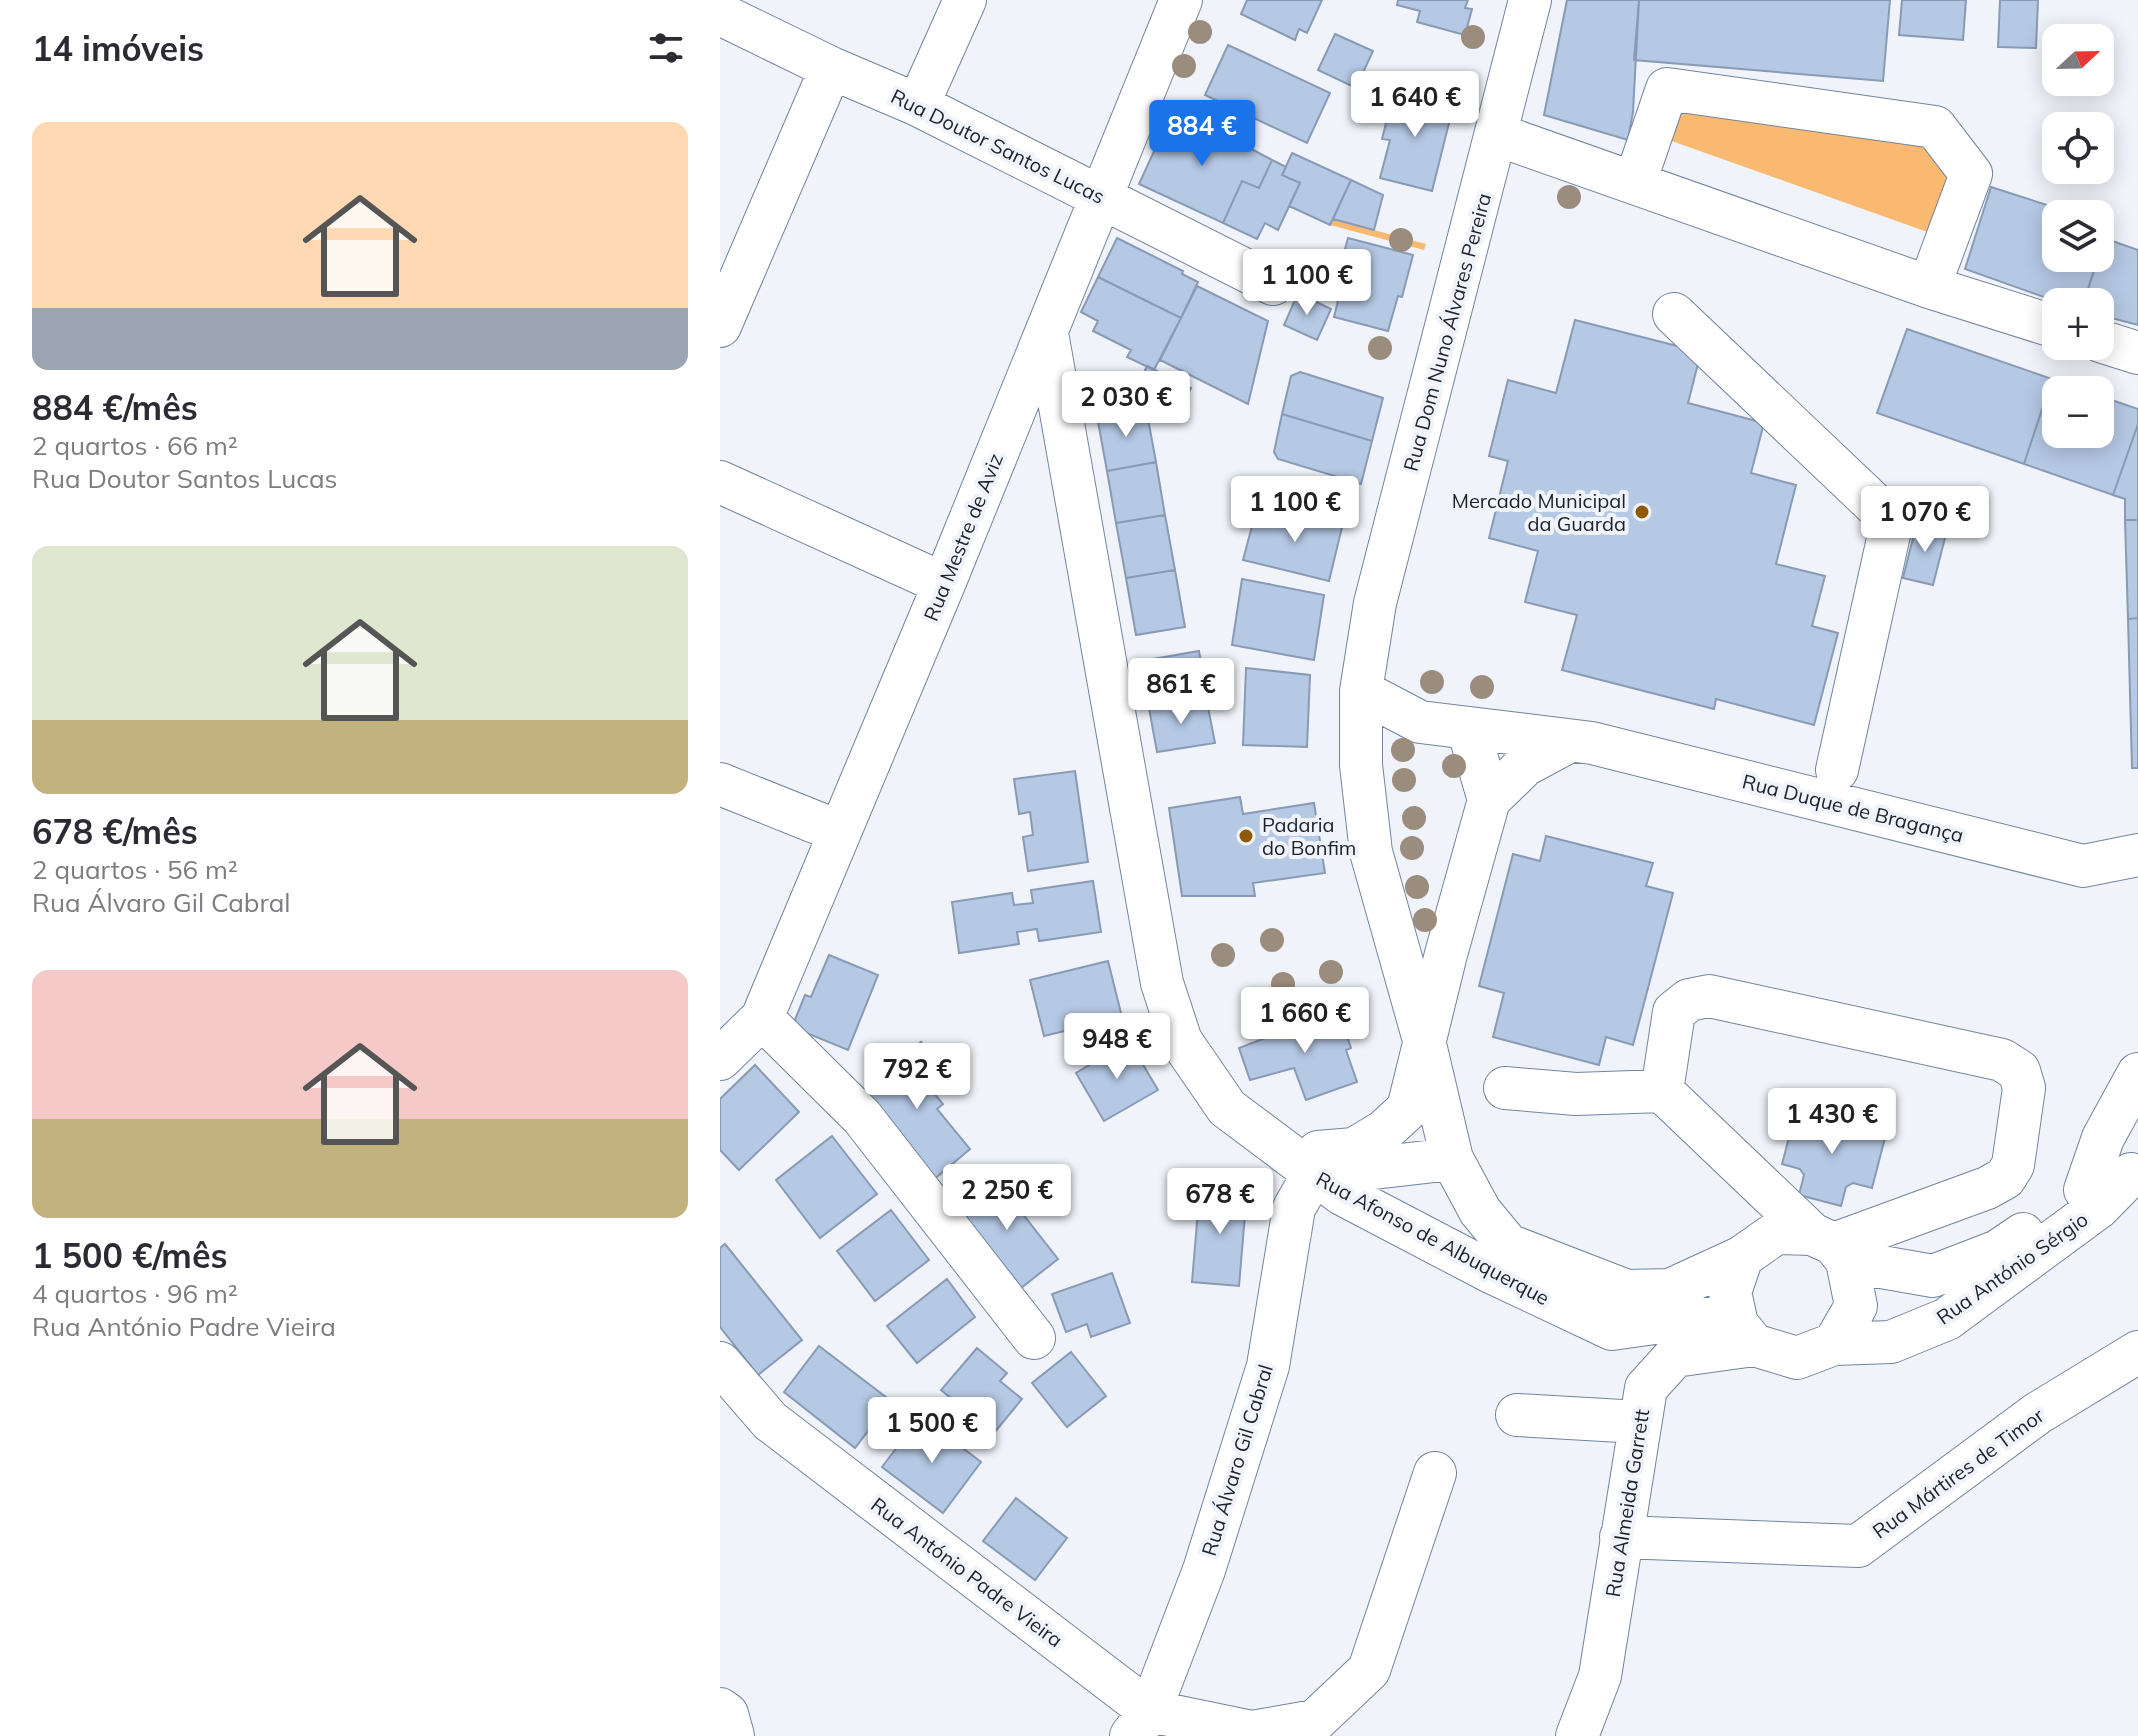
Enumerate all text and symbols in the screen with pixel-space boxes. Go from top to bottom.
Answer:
north arrow [2042,24,2114,96]
map controls [2042,24,2114,448]
icon: filters [644,26,688,70]
text: 14 imóveis [32,27,204,70]
pin: 1 640 € [1341,71,1489,139]
text: 1 640 € [1369,80,1461,113]
street label: Rua Doutor Santos Lucas [887,83,1109,209]
pin: 884 € [1146,100,1258,168]
text: 884 € [1167,109,1237,142]
button: locate [2042,112,2114,184]
icon: home [288,174,432,318]
street label: Rua Dom Nuno Álvares Pereira [1398,190,1496,474]
button: layers [2042,200,2114,272]
pin: 1 100 € [1233,249,1381,317]
text: 1 100 € [1261,258,1353,291]
button: + [2042,288,2114,360]
pin: 2 030 € [1052,371,1200,439]
button: − [2042,376,2114,448]
text: 2 030 € [1080,380,1172,413]
text: 884 €/mês [32,386,198,429]
text: 2 quartos · 66 m² [32,429,238,462]
street label: Rua Mestre de Aviz [918,449,1008,625]
text: Rua Doutor Santos Lucas [32,462,337,495]
pin: 1 100 € [1221,476,1369,544]
text: 1 100 € [1249,485,1341,518]
pin: 1 070 € [1851,486,1999,554]
place label: Mercado Municipal da Guarda [1452,488,1626,536]
text: 1 070 € [1879,495,1971,528]
marker: Mercado Municipal da Guarda [1633,503,1651,521]
icon: home [288,598,432,742]
pin: 861 € [1125,658,1237,726]
text: 861 € [1146,667,1216,700]
street label: Rua Duque de Bragança [1740,768,1966,848]
text: 678 €/mês [32,810,198,853]
place label: Padaria do Bonfim [1262,812,1356,860]
marker: Padaria do Bonfim [1237,827,1255,845]
text: 2 quartos · 56 m² [32,853,238,886]
text: Rua Álvaro Gil Cabral [32,886,291,919]
pin: 1 660 € [1231,987,1379,1055]
text: 1 660 € [1259,996,1351,1029]
pin: 948 € [1061,1013,1173,1081]
icon: home [288,1022,432,1166]
text: 948 € [1082,1022,1152,1055]
pin: 792 € [861,1043,973,1111]
text: 792 € [882,1052,952,1085]
pin: 1 430 € [1758,1088,1906,1156]
text: 1 430 € [1786,1097,1878,1130]
pin: 2 250 € [933,1164,1081,1232]
street label: Rua Afonso de Albuquerque [1312,1166,1554,1310]
pin: 678 € [1164,1168,1276,1236]
text: 2 250 € [961,1173,1053,1206]
text: 678 € [1185,1177,1255,1210]
street label: Rua António Sérgio [1931,1206,2093,1330]
text: 1 500 €/mês [32,1234,228,1277]
text: 4 quartos · 96 m² [32,1277,238,1310]
text: Rua António Padre Vieira [32,1310,336,1343]
street label: Rua Álvaro Gil Cabral [1196,1361,1278,1559]
pin: 1 500 € [858,1397,1006,1465]
street label: Rua Mártires de Timor [1867,1402,2049,1544]
text: 1 500 € [886,1406,978,1439]
street label: Rua Almeida Garrett [1600,1407,1654,1599]
street label: Rua António Padre Vieira [866,1492,1068,1652]

